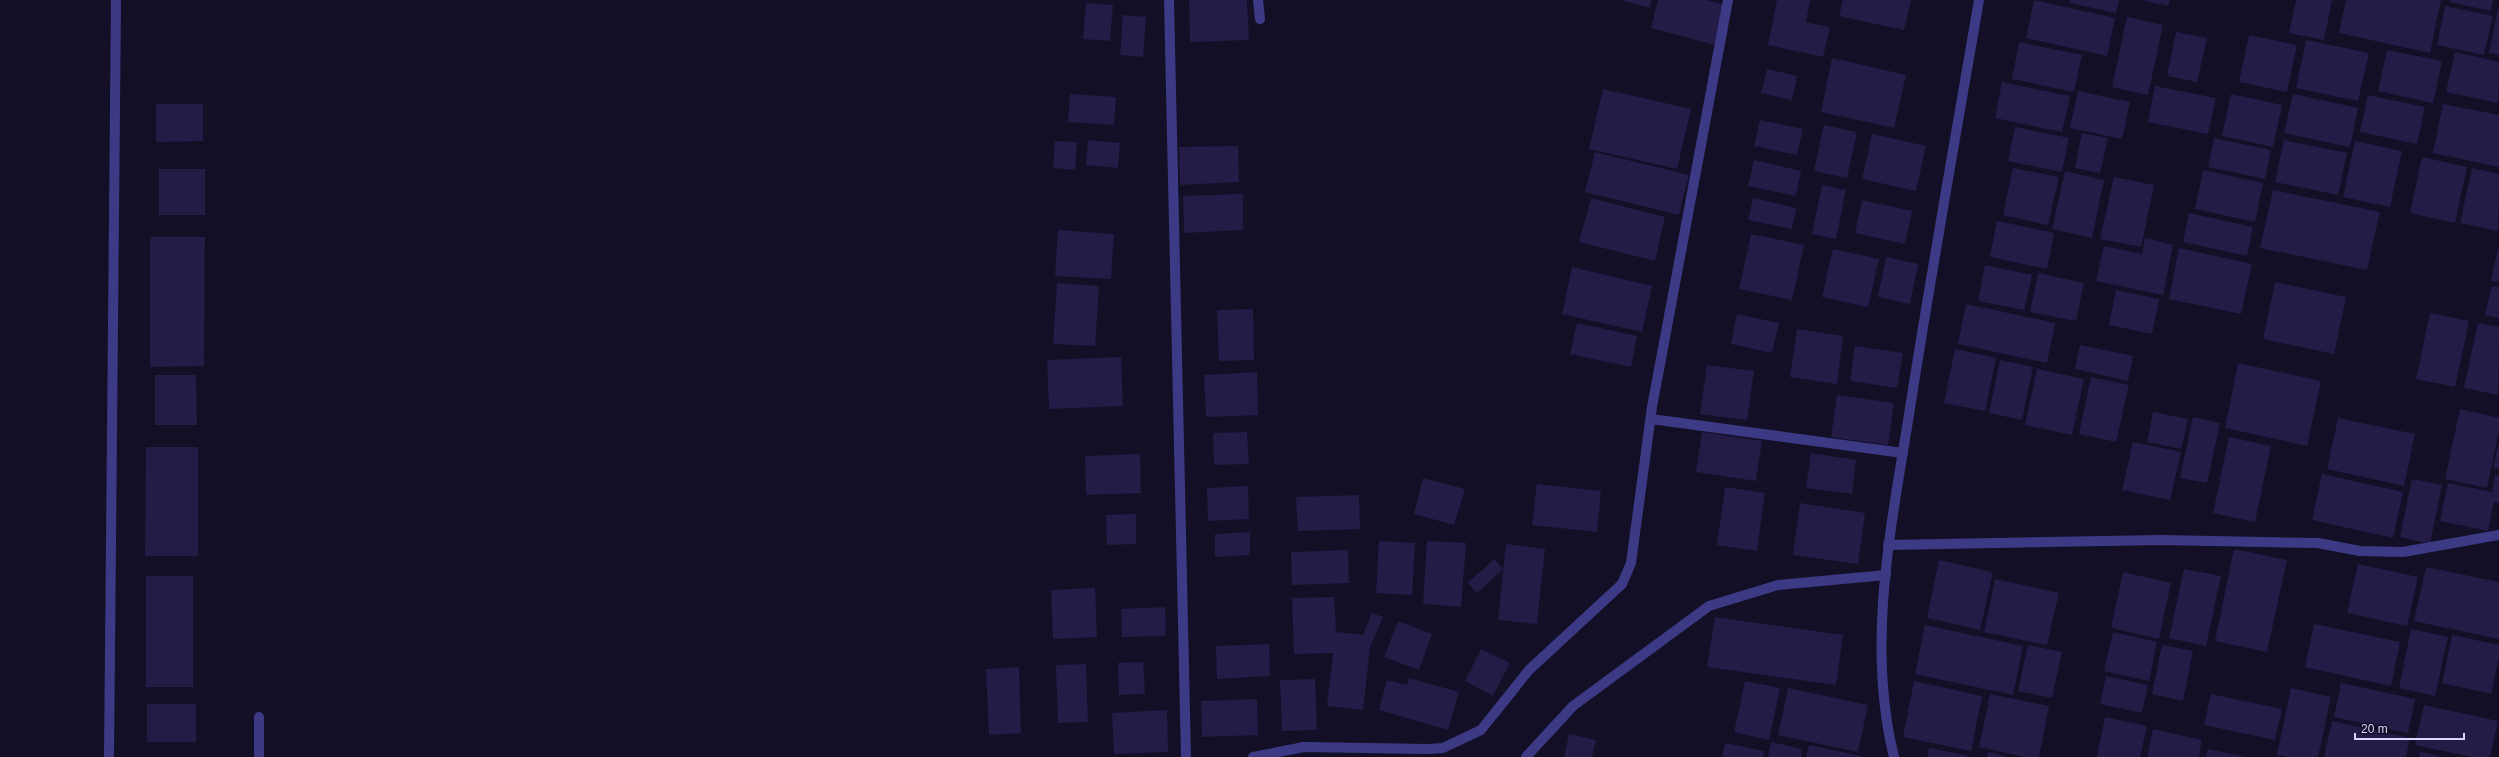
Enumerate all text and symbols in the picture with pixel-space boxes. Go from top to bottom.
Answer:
scale bar [2355,715,2464,741]
text: 20 m [2361,722,2388,736]

